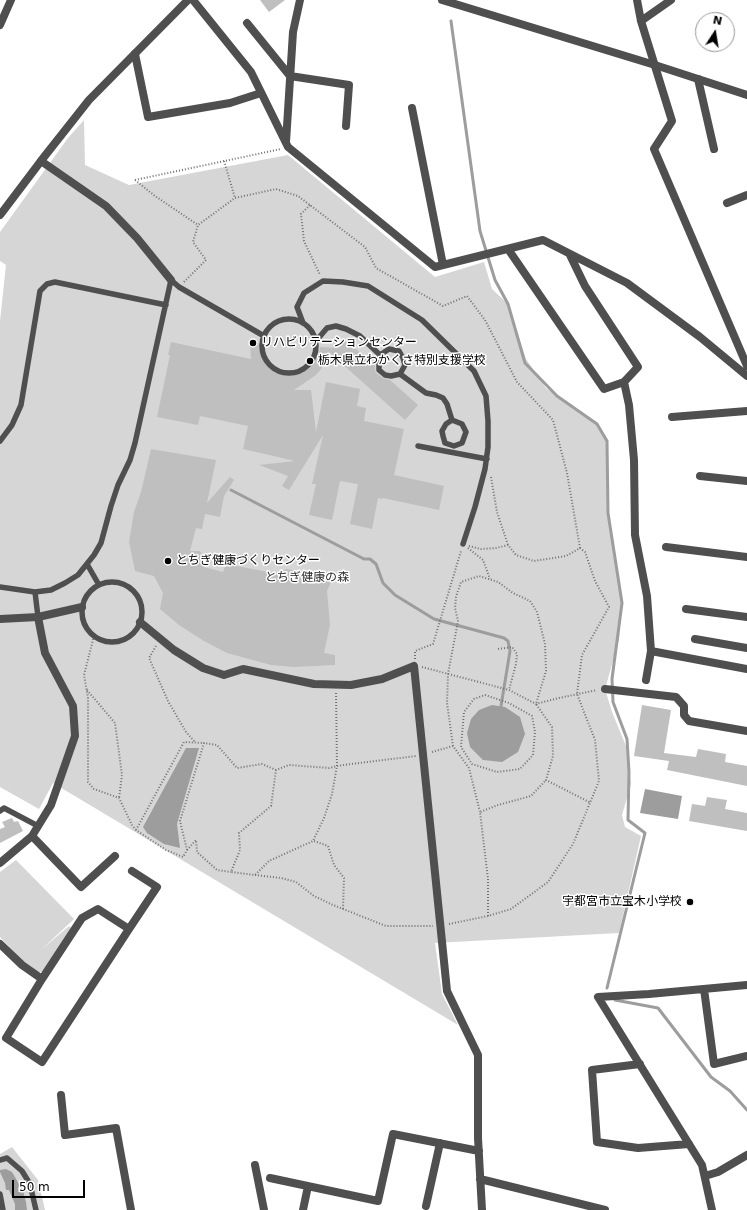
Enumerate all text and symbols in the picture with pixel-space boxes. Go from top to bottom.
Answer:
north arrow [695,12,735,52]
text: N [712,13,723,28]
place label: リハビリテーションセンター [261,336,417,350]
marker: リハビリテーションセンター [248,338,258,348]
place label: 栃木県立わかくさ特別支援学校 [318,354,486,368]
marker: 栃木県立わかくさ特別支援学校 [305,356,315,366]
place label: とちぎ健康づくりセンター [176,554,320,568]
marker: とちぎ健康づくりセンター [163,556,173,566]
park label: とちぎ健康の森 [265,571,349,585]
place label: 宇都宮市立宝木小学校 [562,895,682,909]
marker: 宇都宮市立宝木小学校 [685,897,695,907]
scale bar [14,1172,87,1198]
text: 50 m [19,1180,50,1194]

